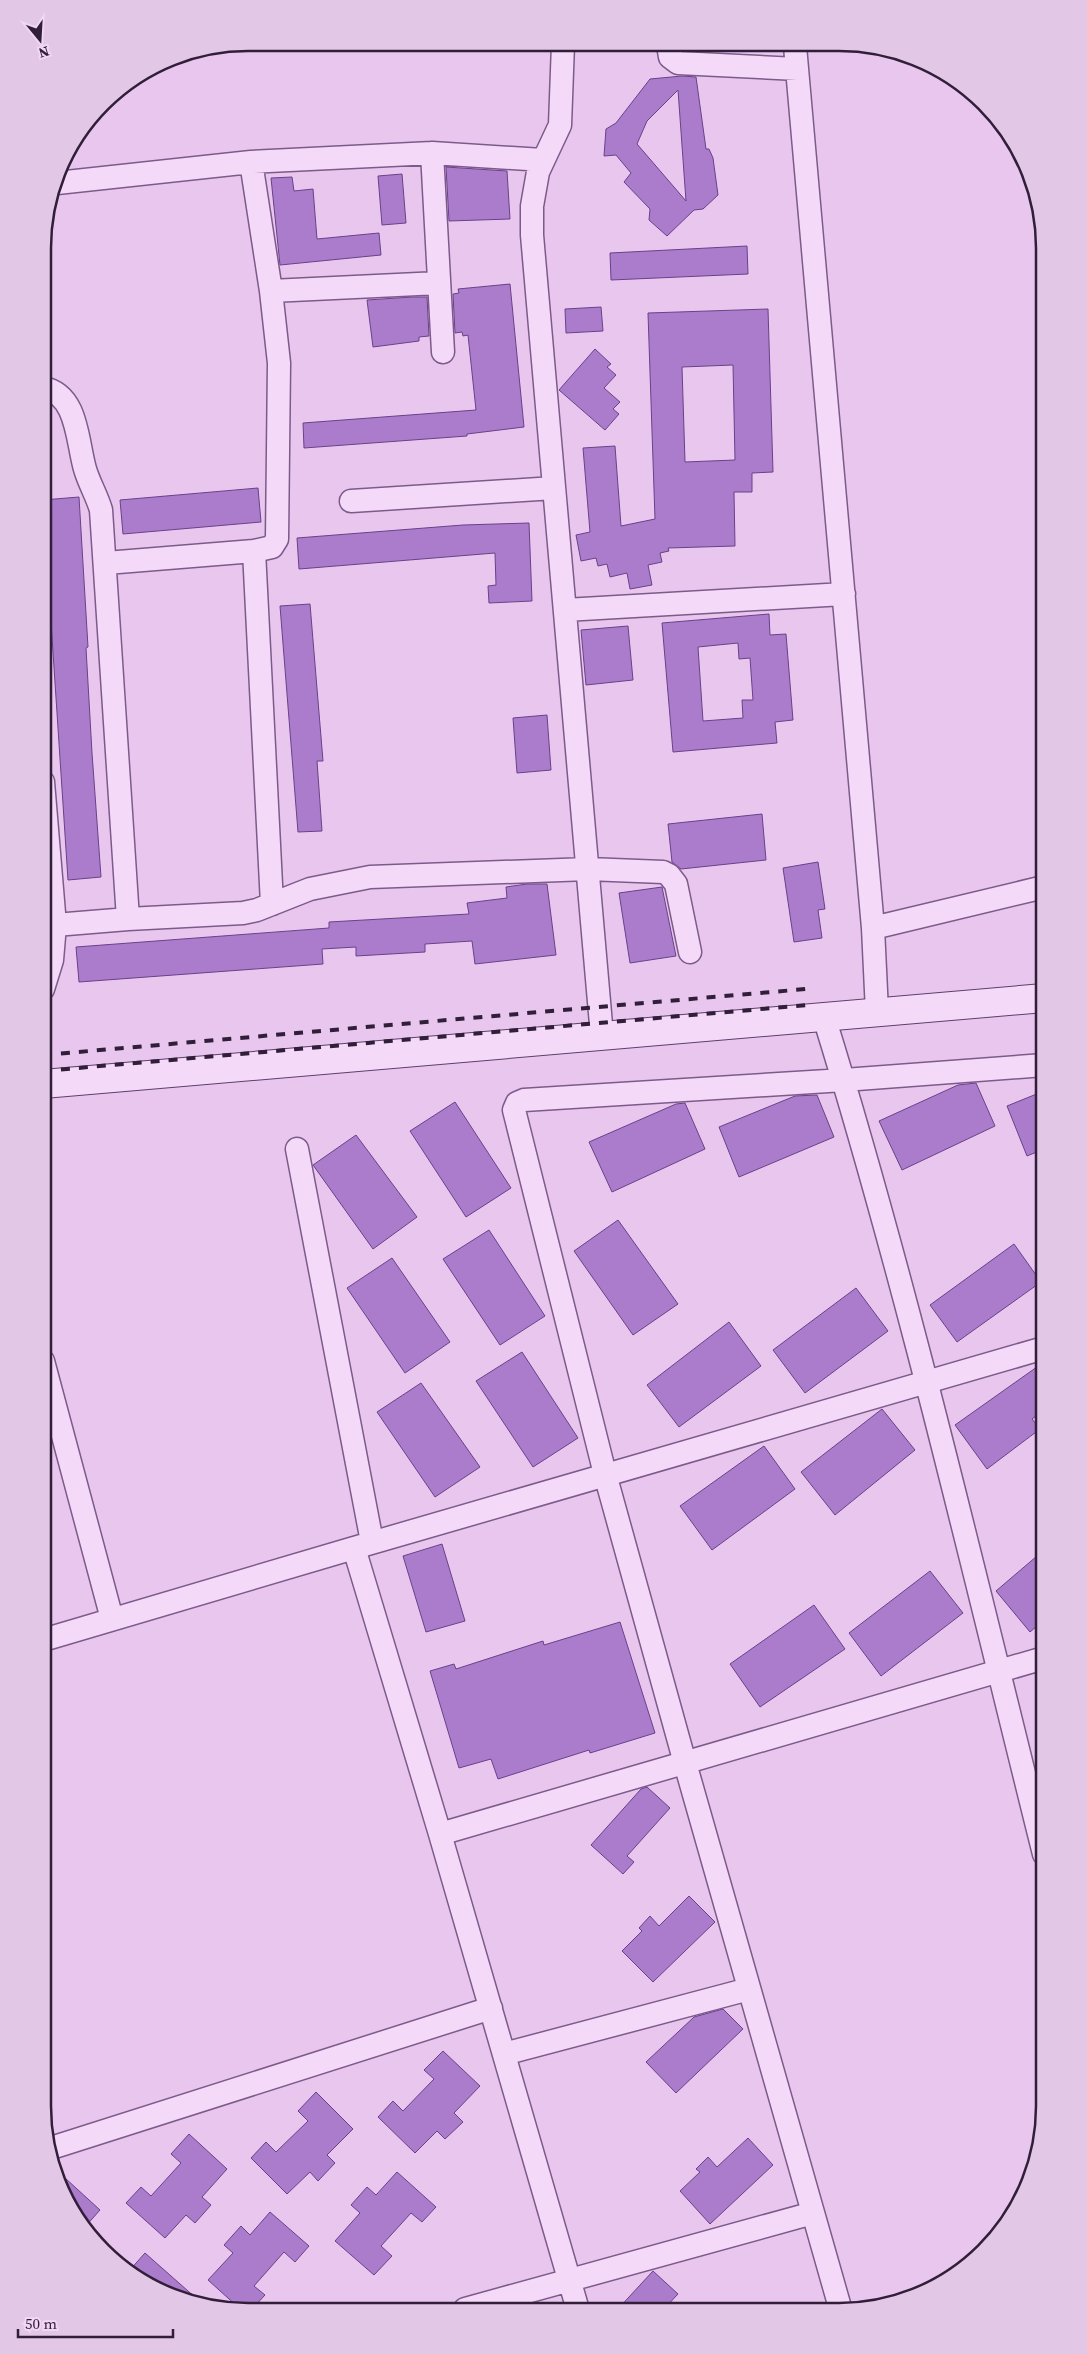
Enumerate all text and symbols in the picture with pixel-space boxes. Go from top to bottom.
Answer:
north arrow [15,15,65,65]
text: N [36,41,52,63]
scale bar [18,2306,172,2338]
text: 50 m [25,2313,57,2334]

